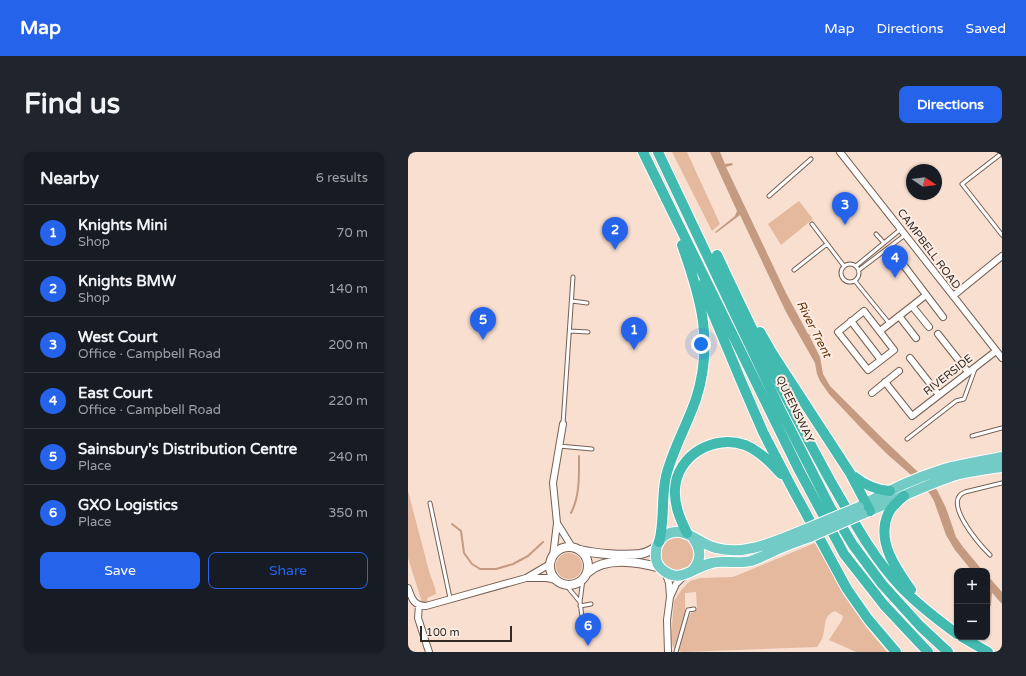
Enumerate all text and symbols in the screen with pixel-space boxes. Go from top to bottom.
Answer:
text: Map [20,17,61,39]
text: Map [824,20,855,37]
text: Directions [877,20,944,37]
text: Saved [966,20,1006,37]
button: Directions [899,86,1002,123]
text: Find us [24,87,120,121]
north arrow [906,164,942,200]
text: Nearby [40,168,99,189]
text: 6 results [316,170,368,186]
pin: 3 [832,192,858,225]
street label: CAMPBELL ROAD [895,206,963,292]
text: Knights Mini [78,216,167,234]
pin: 2 [602,217,628,250]
text: 1 [49,225,57,241]
text: 70 m [336,225,368,241]
text: Shop [78,234,110,250]
pin: 4 [882,245,908,278]
text: Knights BMW [78,272,176,290]
text: 2 [49,281,57,297]
text: 140 m [328,281,368,297]
text: Shop [78,290,110,306]
water label: River Trent [794,298,835,361]
pin: 5 [470,307,496,340]
pin: 1 [621,317,647,350]
text: West Court [78,328,158,346]
your location [691,334,711,354]
text: 3 [49,337,57,353]
text: 200 m [328,337,368,353]
text: Office · Campbell Road [78,346,221,362]
street label: RIVERSIDE [921,352,975,398]
street label: QUEENSWAY [773,374,817,444]
text: East Court [78,384,153,402]
text: 4 [49,393,57,409]
text: 220 m [328,393,368,409]
text: Office · Campbell Road [78,402,221,418]
text: Sainsbury's Distribution Centre [78,440,297,458]
text: 5 [49,449,57,465]
text: 240 m [328,449,368,465]
text: Place [78,458,111,474]
text: GXO Logistics [78,496,178,514]
text: 6 [49,505,57,521]
text: 350 m [328,505,368,521]
text: Place [78,514,111,530]
button: Save [40,552,200,589]
button: Share [208,552,368,589]
map controls [954,568,990,640]
button: + [954,568,990,604]
button: − [954,604,990,640]
pin: 6 [575,613,601,646]
scale bar [420,624,512,643]
text: 100 m [426,626,460,639]

